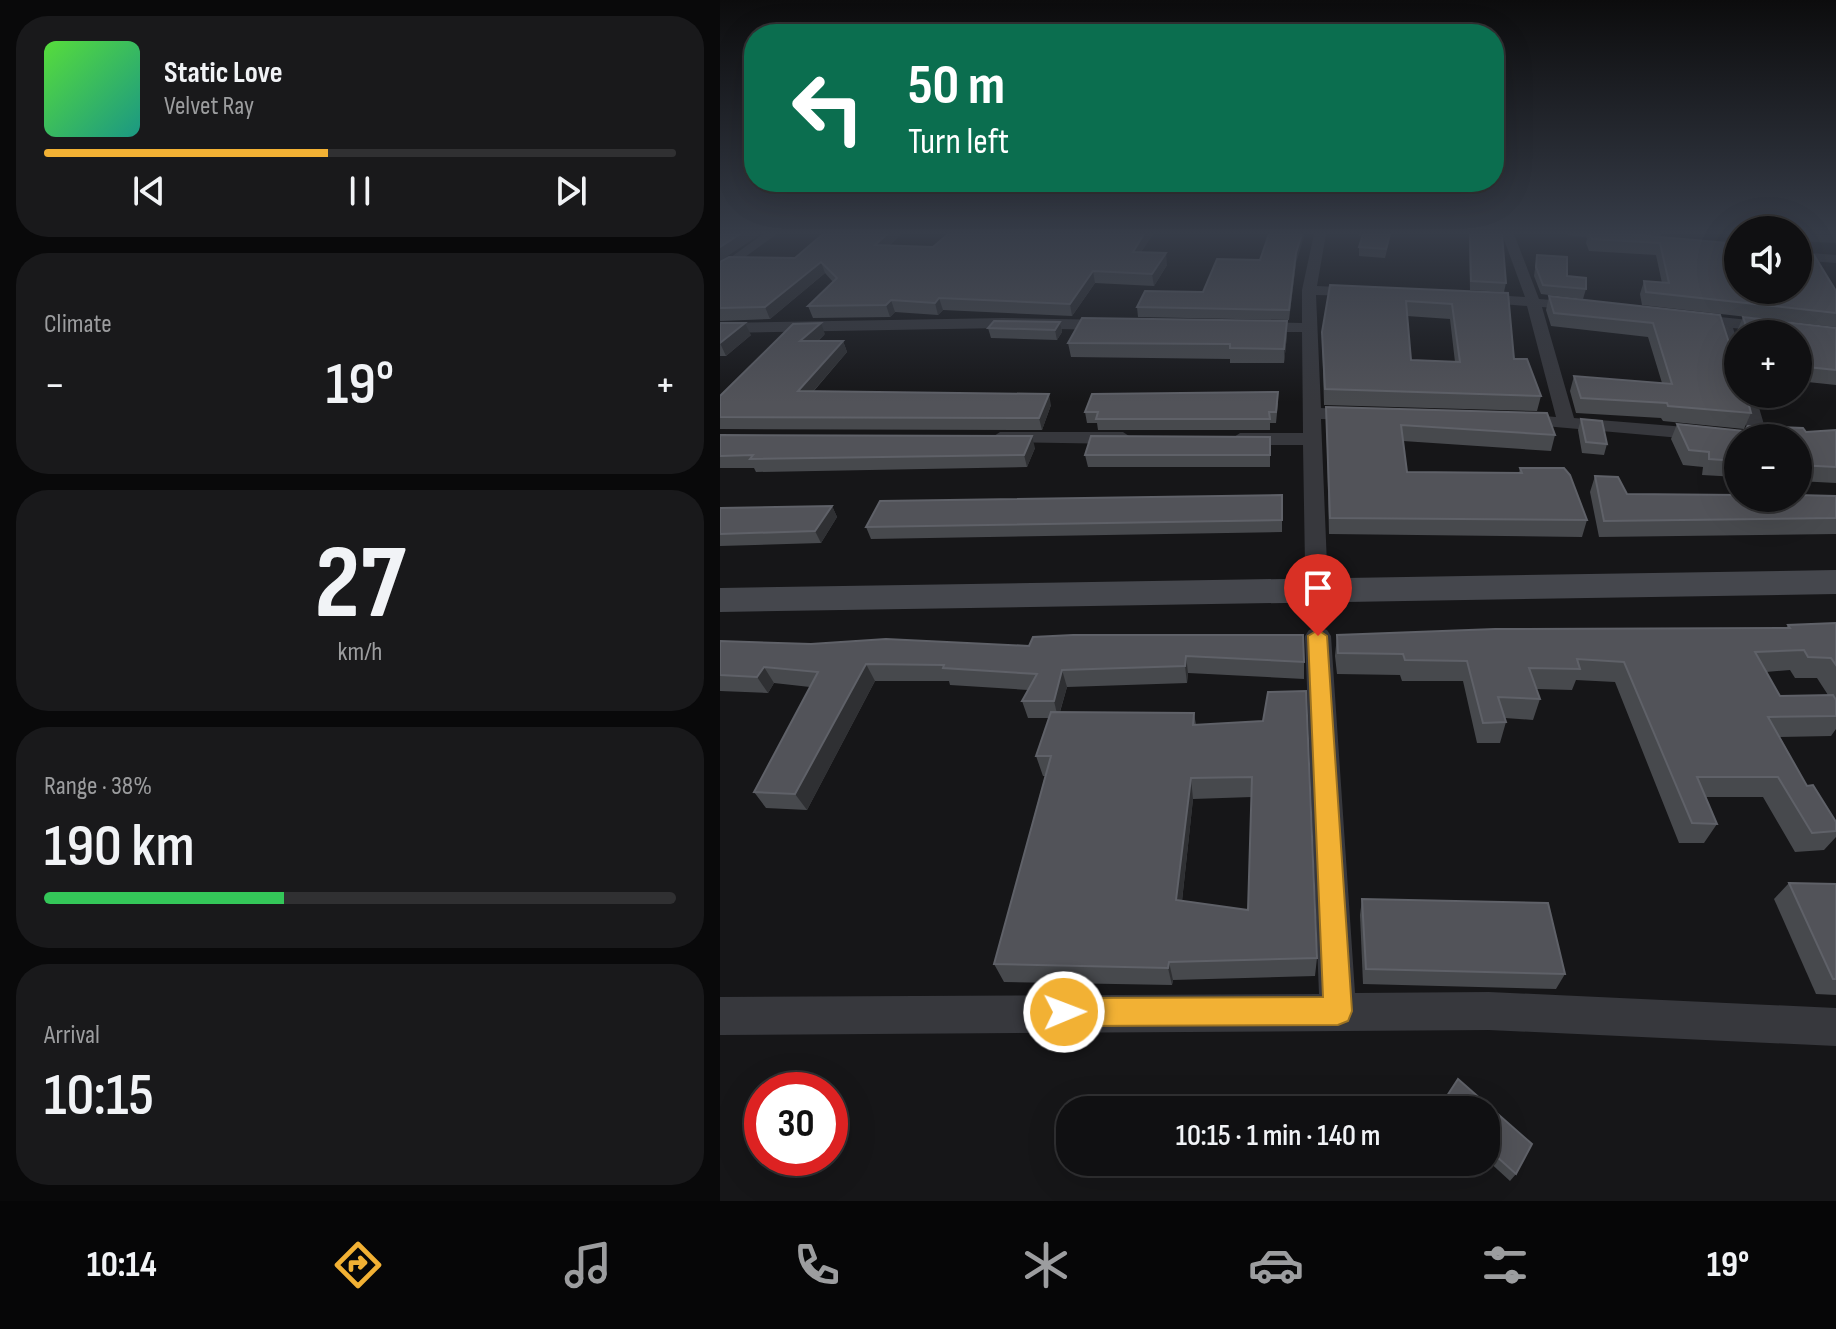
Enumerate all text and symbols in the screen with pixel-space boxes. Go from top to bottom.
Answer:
text: 50 m [908,53,1005,120]
text: Static Love [164,55,283,91]
icon: left [776,56,880,160]
text: Velvet Ray [164,91,254,122]
text: Turn left [908,121,1009,164]
icon: previous [127,169,171,213]
icon: pause [338,169,382,213]
icon: next [549,169,593,213]
map controls [1724,216,1812,512]
button: sound [1724,216,1812,304]
text: Climate [44,309,112,340]
button: + [1724,320,1812,408]
text: 19° [326,349,394,421]
text: − [44,359,66,412]
text: + [654,359,676,412]
button: − [1724,424,1812,512]
text: 27 [315,522,405,647]
pin [1284,554,1352,636]
icon: arrive [1296,566,1340,610]
text: km/h [338,637,382,668]
text: Range · 38% [44,771,152,802]
text: 190 km [44,811,195,883]
position arrow [1022,970,1106,1054]
text: Arrival [44,1020,100,1051]
text: 10:15 [44,1060,154,1132]
speed limit sign: 30 [744,1072,848,1176]
text: 10:15 · 1 min · 140 m [1176,1118,1380,1154]
icon: directions [330,1237,386,1293]
icon: music [560,1237,616,1293]
icon: phone [789,1237,845,1293]
icon: climate [1018,1237,1074,1293]
icon: car [1248,1237,1304,1293]
icon: filters [1477,1237,1533,1293]
text: 10:14 [87,1244,157,1287]
text: 19° [1707,1244,1749,1287]

